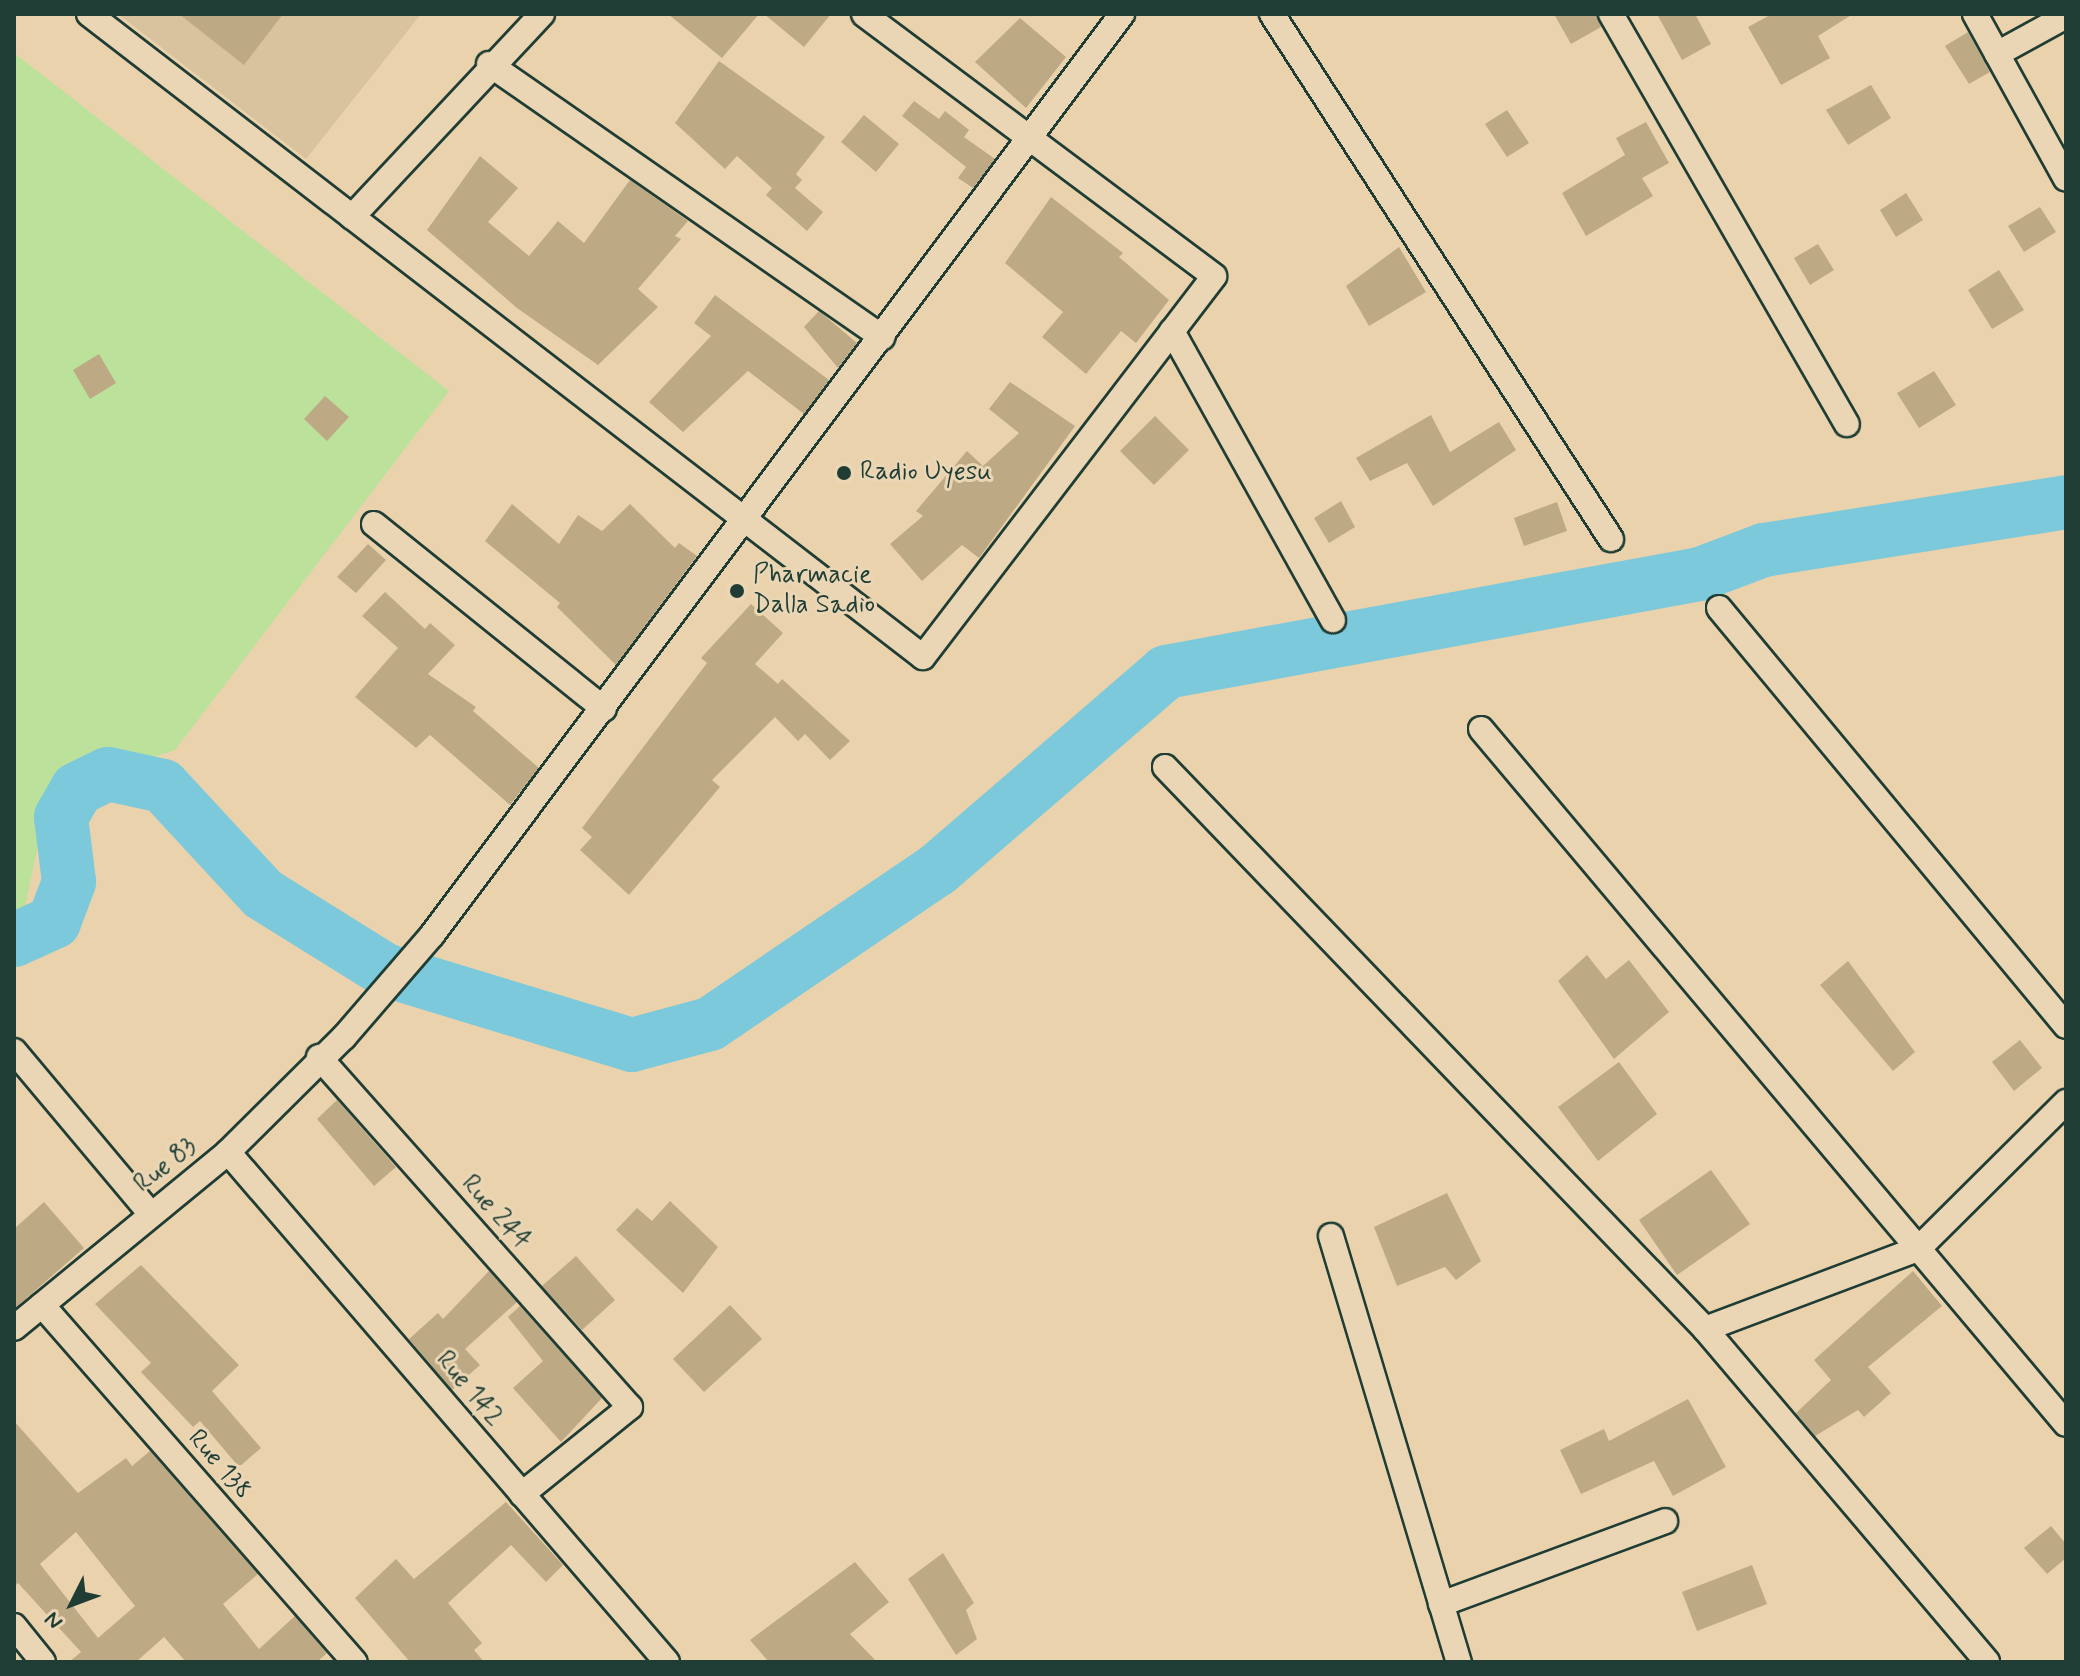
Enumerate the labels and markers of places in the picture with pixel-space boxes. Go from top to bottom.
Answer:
place label: Radio Uyesu [860,457,992,489]
marker: Radio Uyesu [835,464,853,482]
place label: Pharmacie Dalla Sadio [753,560,872,622]
marker: Pharmacie Dalla Sadio [728,582,746,600]

